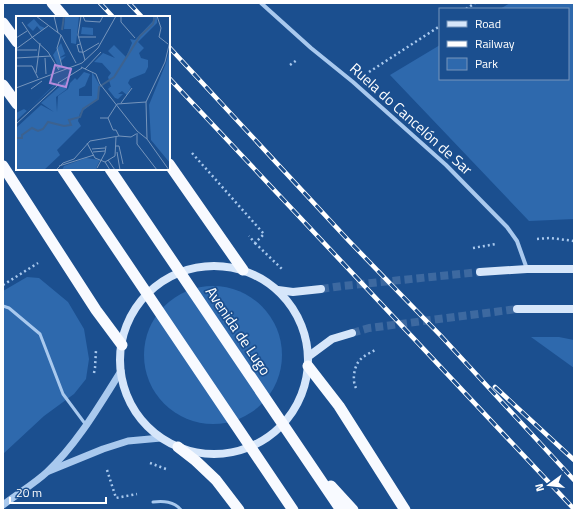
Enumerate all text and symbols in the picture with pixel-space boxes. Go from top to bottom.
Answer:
legend [439,8,569,80]
text: Road [475,14,501,33]
inset map [16,16,170,170]
text: Railway [475,34,515,53]
text: Park [475,54,498,73]
street label: Ruela do Cancelón de Sar [345,57,478,180]
street label: Avenida de Lugo [200,282,277,380]
north arrow [529,465,569,505]
scale bar [10,479,106,505]
text: N [531,482,548,493]
text: 20 m [16,483,42,502]

